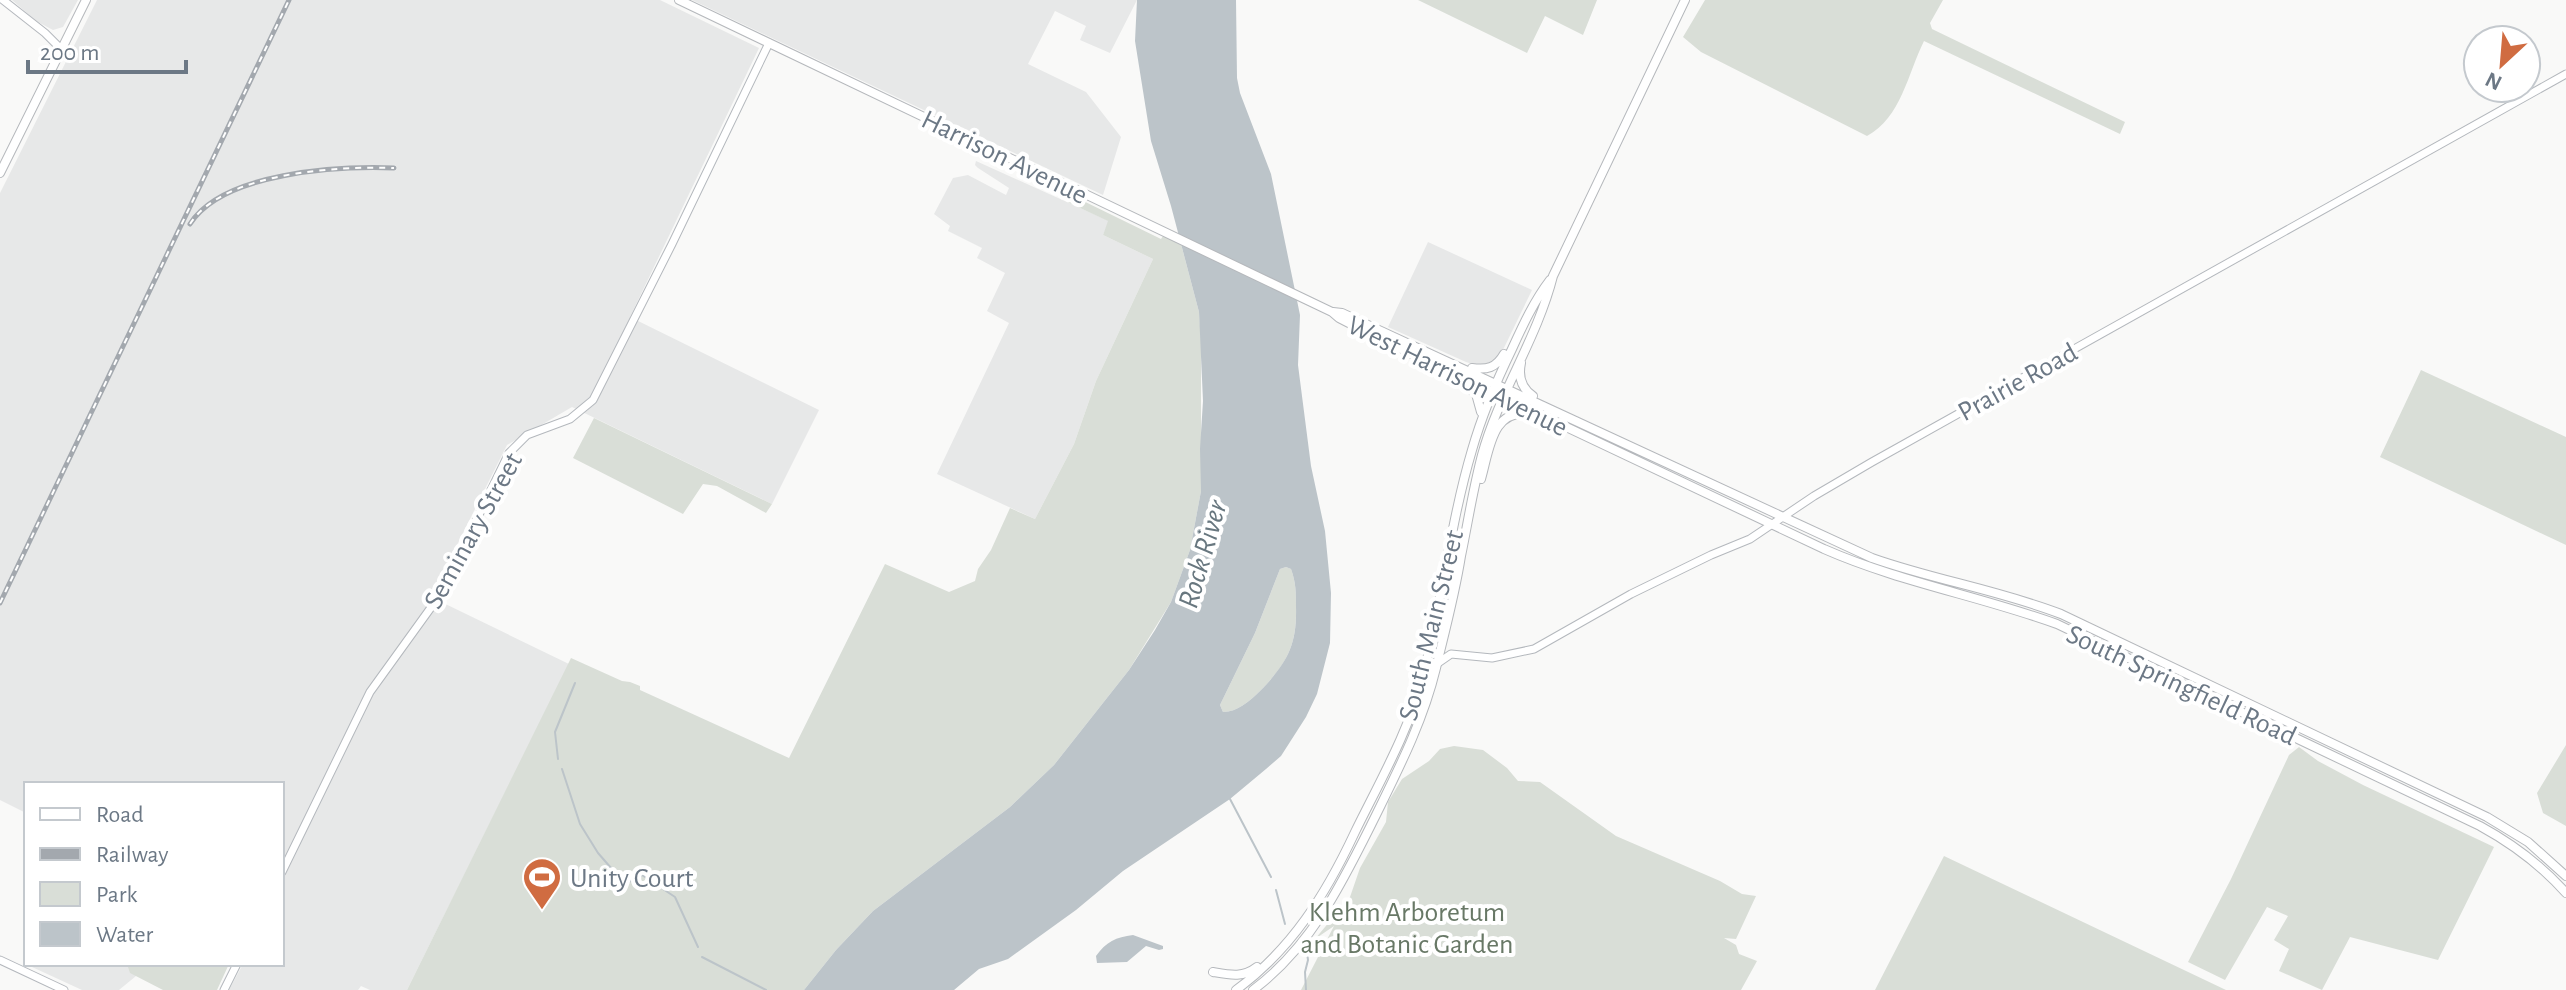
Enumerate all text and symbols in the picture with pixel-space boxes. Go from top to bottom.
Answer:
scale bar [28,24,186,74]
north arrow [2462,24,2542,104]
text: 200 m [40,41,99,65]
text: N [2482,68,2505,94]
street label: Harrison Avenue [917,106,1091,210]
street label: West Harrison Avenue [1343,311,1572,442]
street label: Prairie Road [1954,339,2082,427]
street label: Seminary Street [419,448,528,614]
water label: Rock River [1173,496,1233,612]
street label: South Main Street [1395,527,1469,724]
street label: South Springfield Road [2062,620,2300,751]
legend [24,782,284,966]
text: Road [96,803,144,827]
text: Railway [96,843,168,867]
sports icon: Unity Court [521,856,563,911]
place label: Unity Court [570,865,693,893]
text: Park [96,883,137,907]
park label: Klehm Arboretum and Botanic Garden [1301,899,1514,959]
text: Water [96,923,154,947]

